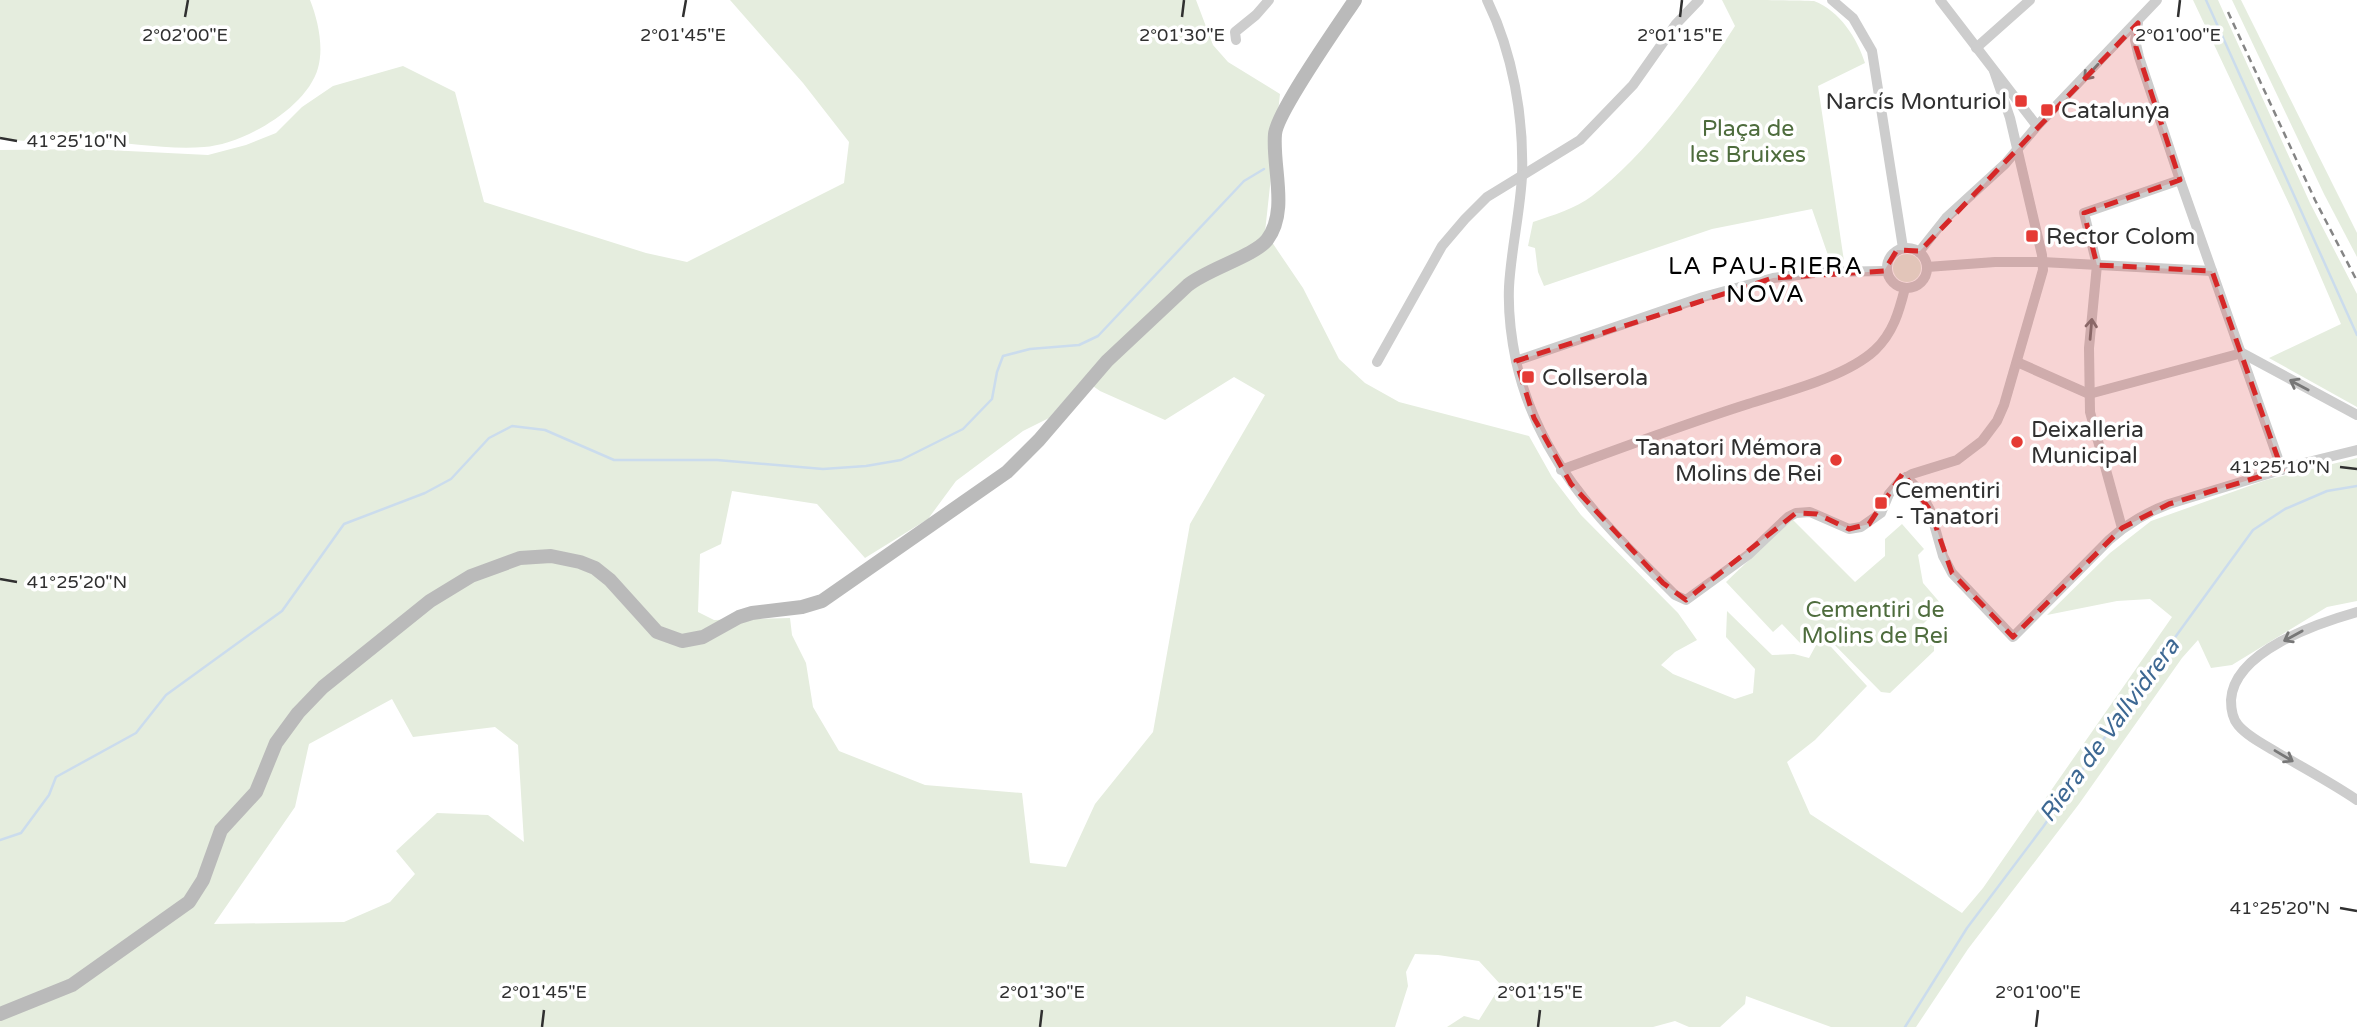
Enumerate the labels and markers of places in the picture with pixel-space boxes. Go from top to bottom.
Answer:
place label: Narcís Monturiol [1825,88,2007,116]
marker: Narcís Monturiol [2013,93,2029,109]
place label: Catalunya [2061,97,2170,125]
marker: Catalunya [2039,102,2055,118]
place label: Rector Colom [2046,223,2195,251]
marker: Rector Colom [2024,228,2040,244]
place label: Collserola [1542,364,1648,392]
marker: Collserola [1520,369,1536,385]
place label: Deixalleria Municipal [2031,416,2144,470]
place label: Tanatori Mémora Molins de Rei [1635,434,1822,488]
marker: Deixalleria Municipal [2009,434,2025,450]
marker: Tanatori Mémora Molins de Rei [1828,452,1844,468]
place label: Cementiri - Tanatori [1895,477,2001,531]
marker: Cementiri - Tanatori [1873,495,1889,511]

